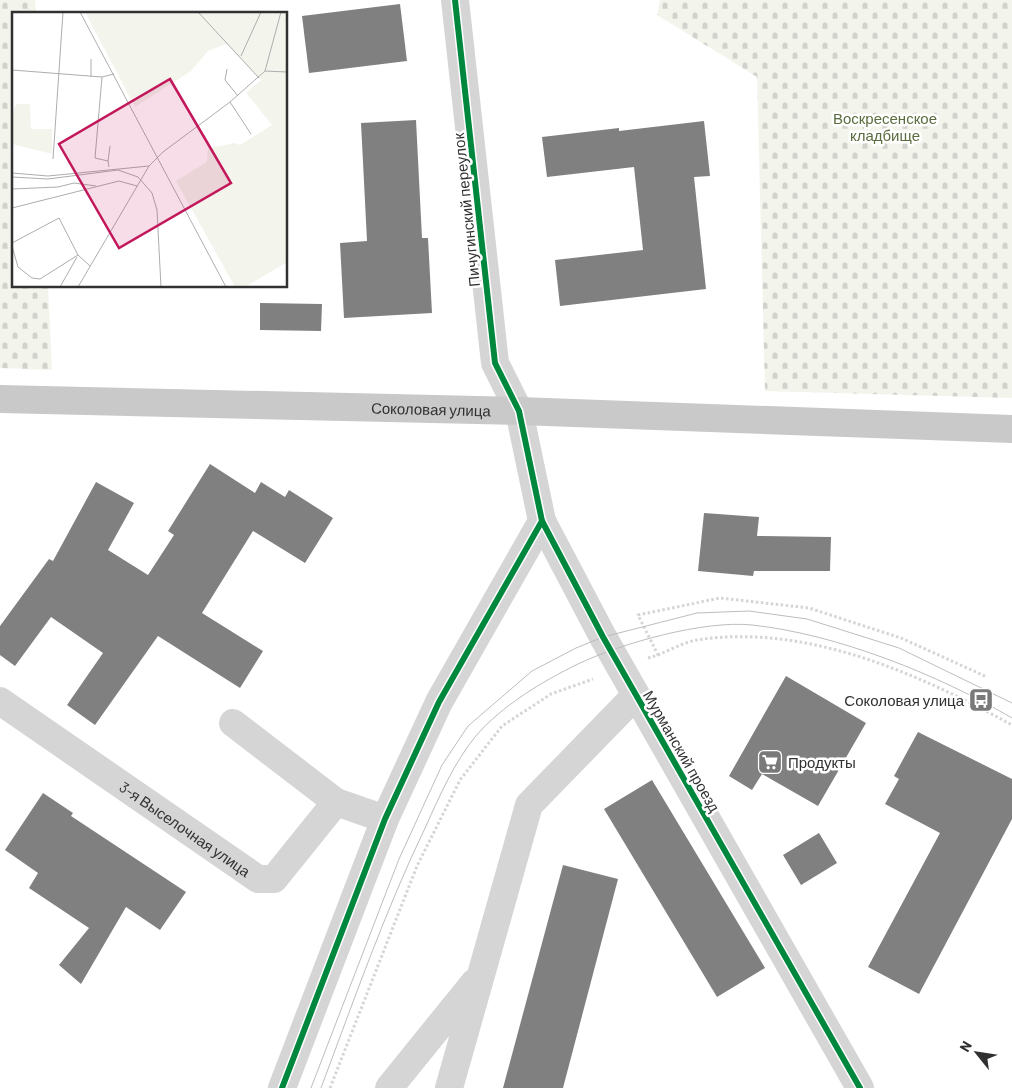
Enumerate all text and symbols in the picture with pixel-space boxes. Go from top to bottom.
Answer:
inset map [12,12,288,288]
park label: Воскресенское кладбище [833,109,937,144]
street label: Пичугинский переулок [449,132,483,288]
street label: Соколовая улица [371,399,492,419]
street label: Мурманский проезд [640,687,724,815]
bus stop icon: Соколовая улица [968,687,994,713]
place label: Соколовая улица [844,691,965,709]
supermarket icon: Продукты [757,749,783,775]
place label: Продукты [788,753,856,771]
street label: 3-я Выселочная улица [116,777,255,880]
north arrow [952,1028,1002,1078]
text: N [956,1038,975,1055]

